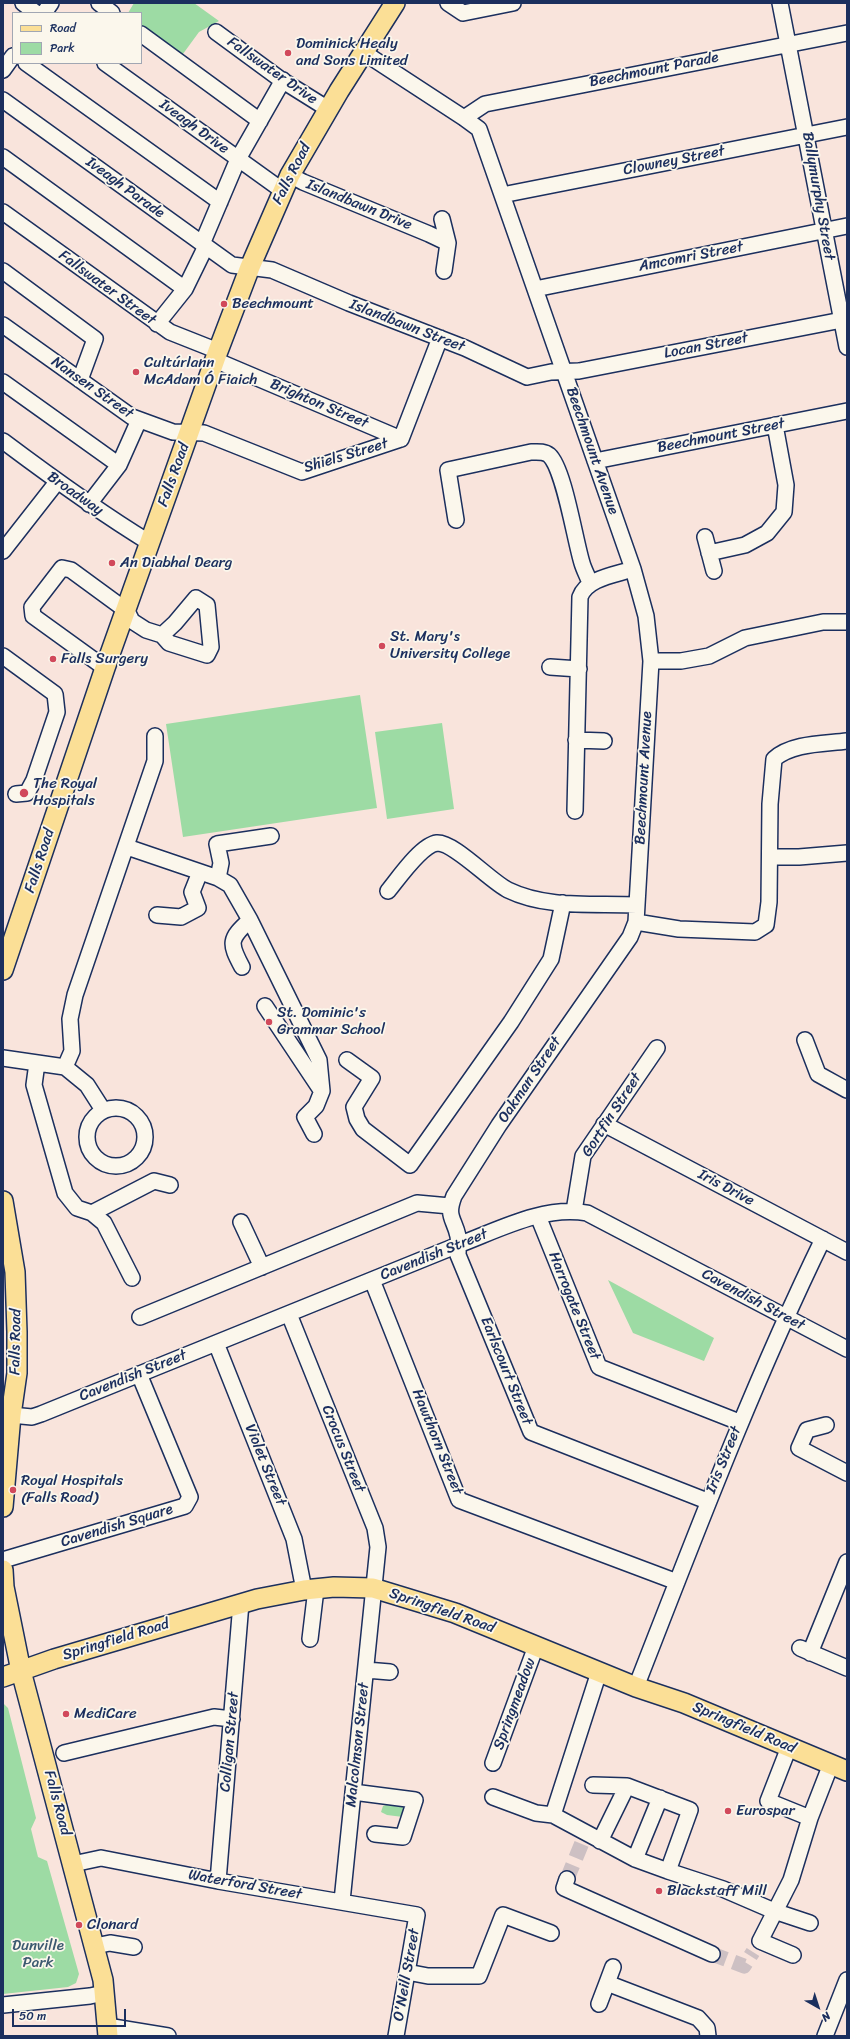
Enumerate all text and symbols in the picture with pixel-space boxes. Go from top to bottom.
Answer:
legend [12,12,142,64]
text: Road [50,17,76,39]
street label: Fallswater Drive [223,33,321,109]
place label: Dominick Healy and Sons Limited [296,35,408,70]
text: Park [50,37,75,59]
marker: Dominick Healy and Sons Limited [283,48,293,58]
street label: Beechmount Parade [588,49,720,91]
street label: Iveagh Drive [156,96,232,158]
street label: Ballymurphy Street [798,130,838,262]
street label: Falls Road [269,140,315,208]
street label: Clowney Street [622,142,726,180]
street label: Iveagh Parade [82,153,168,223]
street label: Islandbawn Drive [303,176,415,234]
street label: Amcomri Street [637,238,745,276]
street label: Fallswater Street [55,247,159,329]
place label: Beechmount [232,295,314,313]
street label: Islandbawn Street [347,296,467,356]
marker: Beechmount [219,299,229,309]
street label: Locan Street [662,329,750,363]
street label: Nansen Street [47,353,137,423]
place label: Cultúrlann McAdam Ó Fiaich [144,354,257,389]
marker: Cultúrlann McAdam Ó Fiaich [131,367,141,377]
street label: Brighton Street [267,375,371,433]
street label: Beechmount Avenue [562,385,622,517]
street label: Beechmount Street [656,415,786,457]
street label: Shiels Street [302,435,390,477]
street label: Falls Road [154,441,194,509]
street label: Broadway [43,468,107,520]
place label: An Diabhal Dearg [120,554,232,572]
marker: An Diabhal Dearg [107,558,117,568]
place label: St. Mary's University College [390,628,510,663]
marker: St. Mary's University College [377,641,387,651]
place label: Falls Surgery [61,650,148,668]
marker: Falls Surgery [48,654,58,664]
street label: Beechmount Avenue [632,711,656,845]
place label: The Royal Hospitals [33,775,97,810]
marker: The Royal Hospitals [18,787,30,799]
street label: Falls Road [21,827,59,895]
place label: St. Dominic's Grammar School [277,1004,385,1039]
marker: St. Dominic's Grammar School [264,1017,274,1027]
street label: Oakman Street [495,1034,565,1126]
street label: Gortfin Street [578,1070,646,1160]
street label: Iris Drive [695,1166,757,1210]
street label: Cavendish Street [378,1225,490,1285]
street label: Harrogate Street [544,1249,604,1363]
street label: Cavendish Street [698,1265,808,1335]
street label: Falls Road [6,1309,26,1375]
street label: Earlscourt Street [476,1314,536,1428]
street label: Cavendish Street [77,1346,189,1406]
street label: Hawthorn Street [408,1387,466,1497]
street label: Crocus Street [317,1403,369,1495]
street label: Violet Street [241,1422,289,1508]
street label: Iris Street [702,1424,746,1496]
place label: Royal Hospitals (Falls Road) [21,1472,123,1507]
marker: Royal Hospitals (Falls Road) [8,1485,18,1495]
street label: Cavendish Square [59,1500,175,1552]
street label: Springfield Road [387,1585,497,1637]
street label: Springfield Road [61,1615,171,1665]
street label: Springmeadow [490,1656,540,1752]
street label: Malcolmson Street [343,1682,373,1808]
street label: Colligan Street [217,1691,243,1793]
street label: Springfield Road [690,1698,798,1758]
place label: MediCare [74,1705,137,1723]
marker: MediCare [61,1709,71,1719]
street label: Falls Road [40,1769,74,1837]
place label: Eurospar [736,1802,795,1820]
marker: Eurospar [723,1806,733,1816]
street label: Waterford Street [187,1866,303,1904]
place label: Blackstaff Mill [667,1882,767,1900]
marker: Blackstaff Mill [654,1886,664,1896]
place label: Clonard [87,1916,138,1934]
marker: Clonard [74,1920,84,1930]
street label: O'Neill Street [390,1927,424,2023]
park label: Dunville Park [12,1937,64,1972]
north arrow [798,1987,838,2027]
scale bar [14,2001,128,2027]
text: 50 m [19,2005,46,2027]
text: N [817,2007,835,2026]

